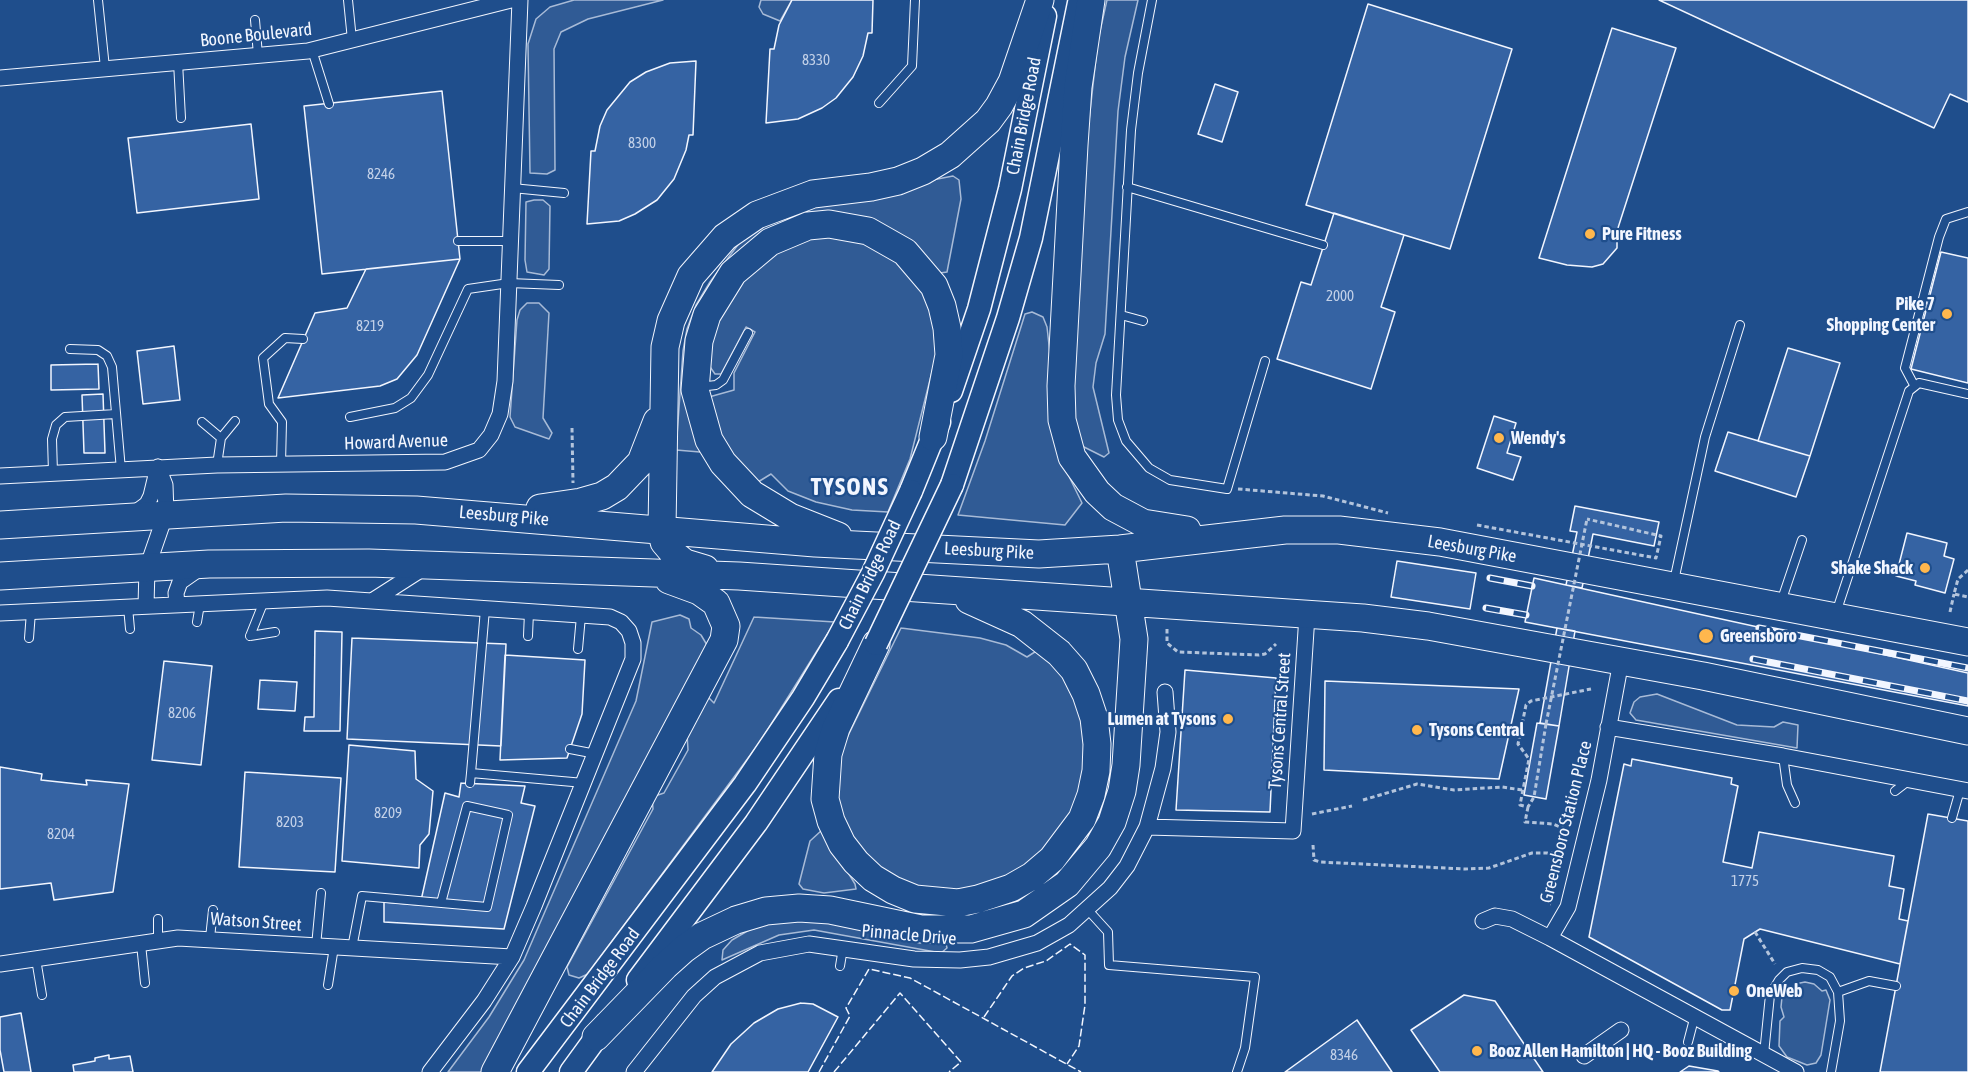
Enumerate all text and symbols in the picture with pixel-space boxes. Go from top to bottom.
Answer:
street label: Boone Boulevard [199,18,313,52]
house number: 8330 [802,51,830,69]
street label: Chain Bridge Road [1002,55,1046,177]
house number: 8300 [628,134,656,152]
house number: 8246 [367,165,395,183]
place label: Pure Fitness [1602,223,1682,245]
marker: Pure Fitness [1583,227,1597,241]
house number: 2000 [1326,287,1354,305]
place label: Pike 7 Shopping Center [1827,293,1935,336]
marker: Pike 7 Shopping Center [1940,307,1954,321]
house number: 8219 [356,317,384,335]
place label: Wendy's [1511,427,1566,449]
street label: Howard Avenue [344,429,448,455]
marker: Wendy's [1492,431,1506,445]
district label: TYSONS [811,473,889,501]
street label: Leesburg Pike [458,501,550,531]
street label: Chain Bridge Road [834,517,906,633]
street label: Leesburg Pike [1426,531,1518,567]
street label: Leesburg Pike [943,538,1035,564]
place label: Shake Shack [1831,557,1913,579]
marker: Shake Shack [1918,561,1932,575]
place label: Greensboro [1720,625,1797,647]
marker: Greensboro [1697,627,1715,645]
street label: Tysons Central Street [1264,652,1296,790]
house number: 8206 [168,704,196,722]
place label: Lumen at Tysons [1107,708,1216,730]
marker: Lumen at Tysons [1221,712,1235,726]
place label: Tysons Central [1429,719,1524,741]
marker: Tysons Central [1410,723,1424,737]
street label: Greensboro Station Place [1535,739,1597,905]
house number: 8209 [374,804,402,822]
house number: 8203 [276,813,304,831]
house number: 8204 [47,825,75,843]
house number: 1775 [1731,872,1759,890]
street label: Watson Street [210,908,302,936]
street label: Pinnacle Drive [861,920,957,950]
street label: Chain Bridge Road [555,924,645,1032]
place label: OneWeb [1746,980,1803,1002]
marker: OneWeb [1727,984,1741,998]
place label: Booz Allen Hamilton | HQ - Booz Building [1489,1040,1752,1062]
marker: Booz Allen Hamilton | HQ - Booz Building [1470,1044,1484,1058]
house number: 8346 [1330,1046,1358,1064]

